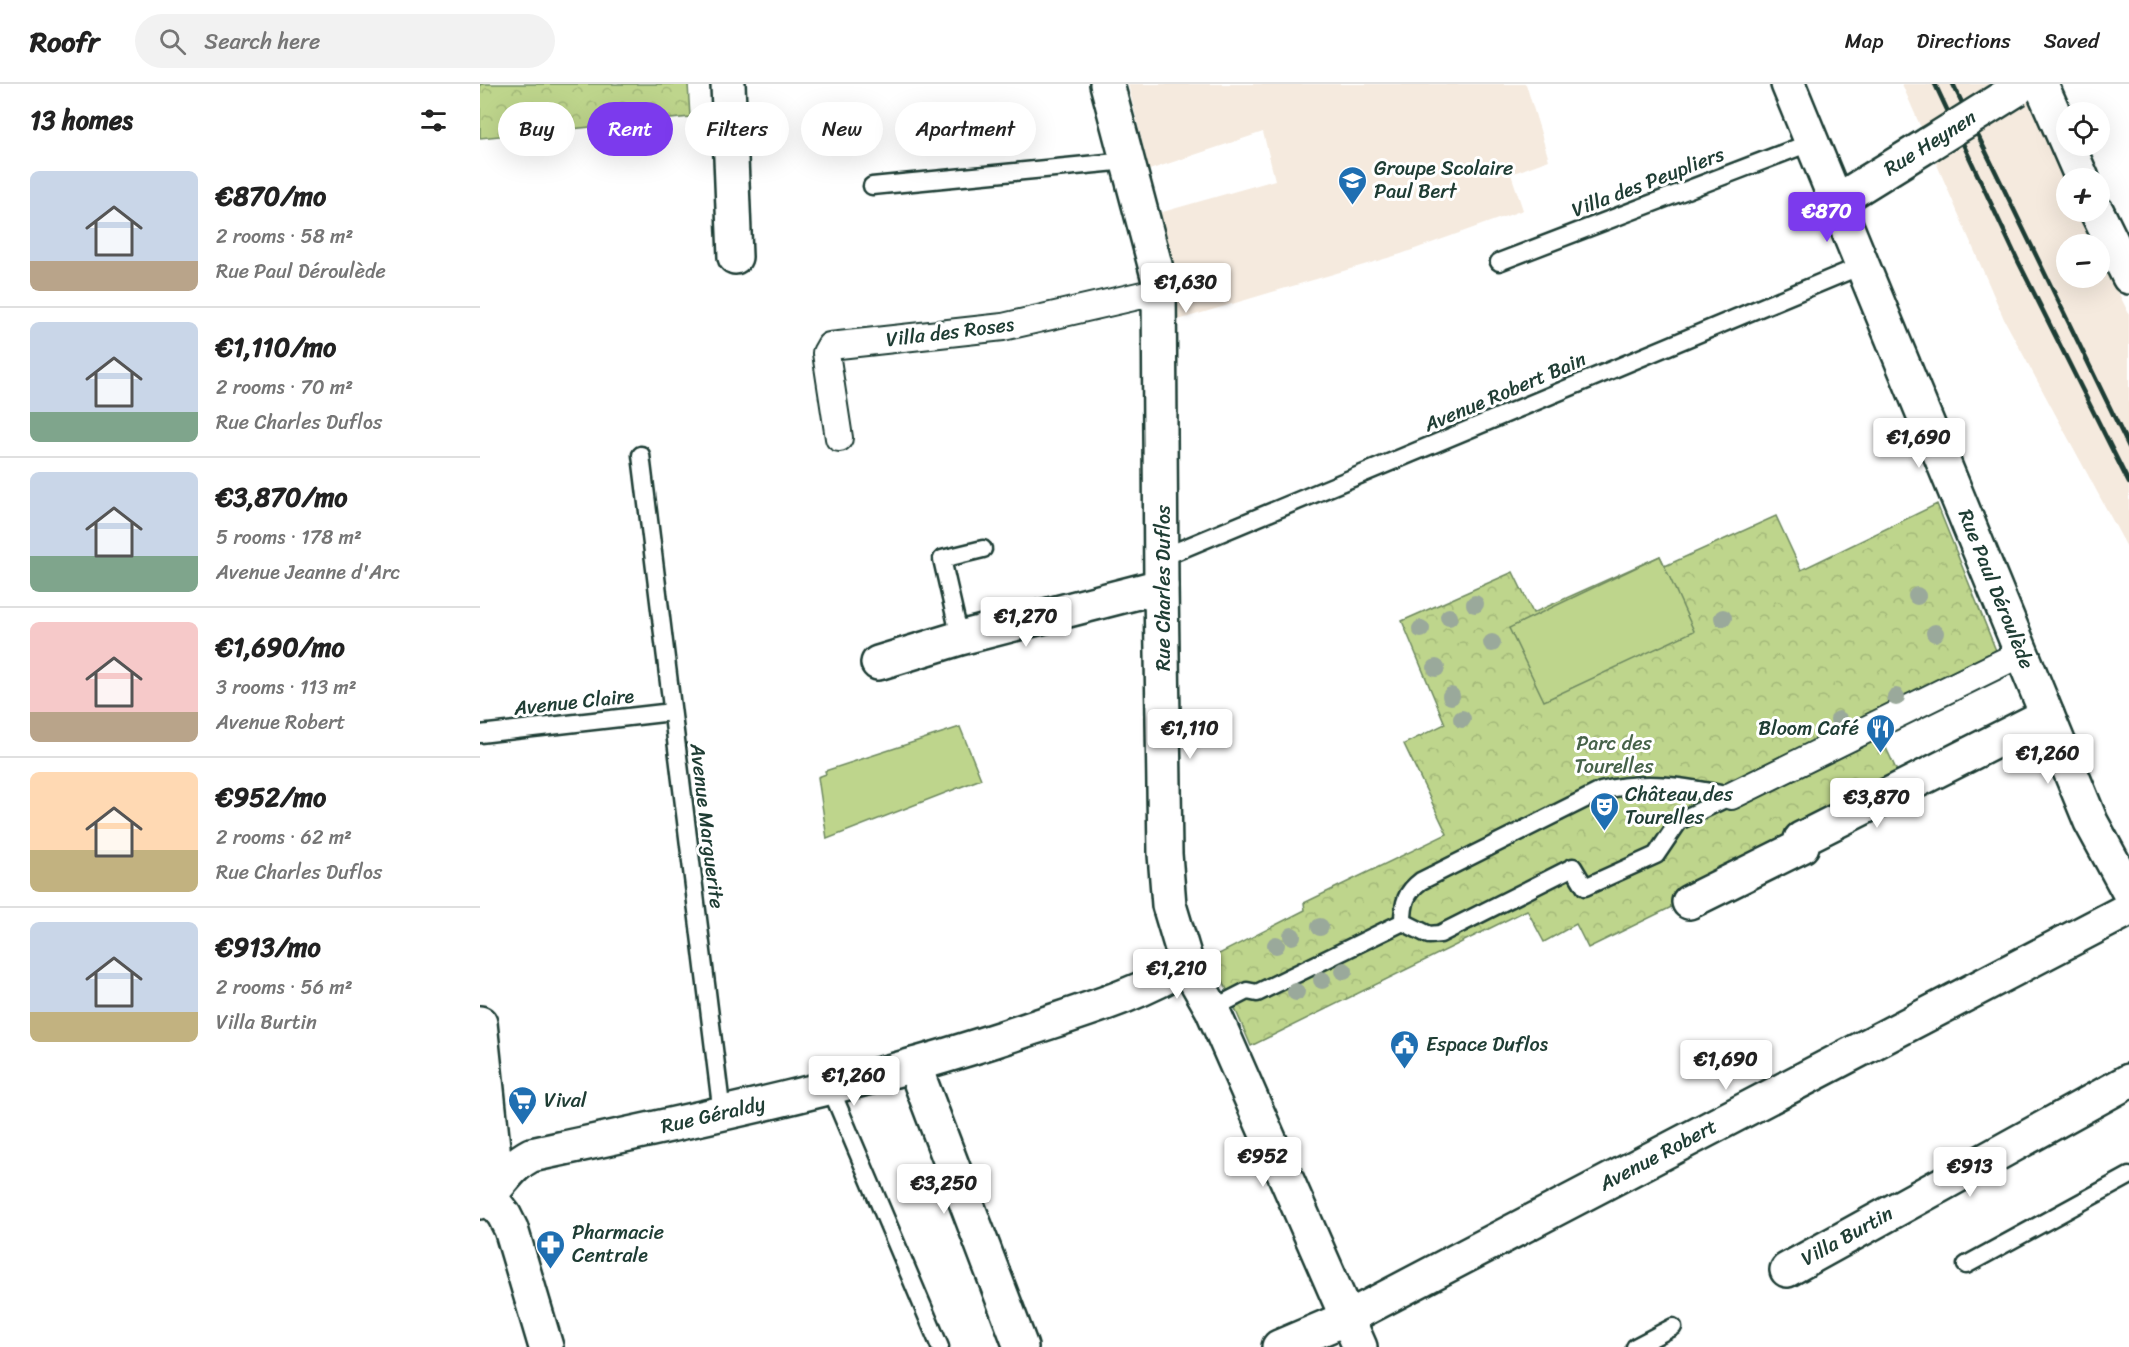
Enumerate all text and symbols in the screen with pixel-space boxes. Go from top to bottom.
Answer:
search box [135,14,555,68]
text: Roofr [30,17,99,66]
text: Search here [204,22,320,61]
text: Map [1845,22,1883,60]
text: Directions [1916,22,2011,60]
text: Saved [2044,22,2099,60]
icon: search [156,25,189,58]
text: 13 homes [30,97,133,143]
street label: Rue Heynen [1876,100,1984,186]
chip: Buy [498,102,575,156]
chip: Rent [587,102,673,156]
chip: Filters [685,102,789,156]
chip: New [801,102,883,156]
chip: Apartment [895,102,1036,156]
map controls [2056,102,2110,288]
button: locate [2056,102,2110,156]
icon: filters [417,104,450,137]
street label: Villa des Peupliers [1566,136,1730,227]
place label: Groupe Scolaire Paul Bert [1374,151,1513,209]
school or university icon: Groupe Scolaire Paul Bert [1337,164,1369,206]
button: + [2056,168,2110,222]
text: €870/mo [216,173,326,219]
pin: €870 [1791,192,1863,243]
text: €870 [1802,194,1852,229]
icon: home [78,195,150,267]
text: 2 rooms · 58 m² [216,219,353,254]
button: − [2056,234,2110,288]
text: Rue Paul Déroulède [216,254,386,289]
pin: €1,630 [1137,263,1235,314]
text: €1,630 [1155,265,1217,300]
street label: Villa des Roses [884,307,1017,357]
text: €1,110/mo [216,324,336,370]
street label: Avenue Robert Bain [1417,342,1592,442]
icon: home [78,346,150,418]
text: 2 rooms · 70 m² [216,370,353,405]
text: Rue Charles Duflos [216,405,382,440]
pin: €1,690 [1870,418,1968,469]
text: €1,690 [1887,420,1951,455]
text: €3,870/mo [216,474,348,520]
icon: home [78,496,150,568]
street label: Rue Charles Duflos [1146,504,1181,671]
street label: Rue Paul Déroulède [1948,504,2044,674]
text: 5 rooms · 178 m² [216,520,362,555]
text: Avenue Jeanne d'Arc [216,555,400,590]
pin: €1,270 [977,597,1075,648]
text: €1,270 [995,599,1057,634]
text: €1,690/mo [216,624,345,670]
icon: home [78,646,150,718]
text: 3 rooms · 113 m² [216,670,357,705]
street label: Avenue Claire [511,678,636,726]
text: Avenue Robert [216,705,345,740]
pin: €1,110 [1141,709,1239,760]
text: €1,110 [1161,711,1219,746]
place label: Bloom Café [1758,711,1859,746]
restaurant icon: Bloom Café [1864,712,1896,754]
park label: Parc des Tourelles [1575,726,1654,784]
pin: €1,260 [1999,734,2097,785]
text: €1,260 [2017,736,2079,771]
street label: Avenue Marguerite [679,740,734,911]
text: €952/mo [216,774,326,820]
place label: Château des Tourelles [1625,777,1734,835]
pin: €3,870 [1828,778,1926,829]
text: €3,870 [1844,780,1910,815]
theatre icon: Château des Tourelles [1588,790,1620,832]
icon: home [78,796,150,868]
text: 2 rooms · 62 m² [216,820,352,855]
text: Rue Charles Duflos [216,855,382,890]
text: €913/mo [216,924,321,970]
icon: home [78,946,150,1018]
pin: €1,210 [1128,949,1226,1000]
text: €1,210 [1147,951,1207,986]
text: 2 rooms · 56 m² [216,970,353,1005]
text: Villa Burtin [216,1005,317,1040]
place label: Espace Duflos [1426,1027,1549,1062]
public building icon: Espace Duflos [1389,1028,1421,1070]
pin: €1,690 [1677,1040,1775,1091]
text: €1,690 [1694,1042,1758,1077]
pin: €1,260 [805,1056,903,1107]
text: €1,260 [823,1058,885,1093]
place label: Vival [544,1083,588,1118]
supermarket icon: Vival [507,1084,539,1126]
street label: Rue Géraldy [657,1086,769,1144]
street label: Avenue Robert [1592,1109,1723,1201]
pin: €952 [1227,1137,1299,1188]
text: €952 [1238,1139,1288,1174]
pin: €913 [1934,1147,2006,1198]
text: €913 [1947,1149,1993,1184]
pin: €3,250 [895,1164,993,1215]
text: €3,250 [911,1166,977,1201]
street label: Villa Burtin [1794,1196,1900,1276]
place label: Pharmacie Centrale [572,1215,664,1273]
pharmacy icon: Pharmacie Centrale [535,1228,567,1270]

